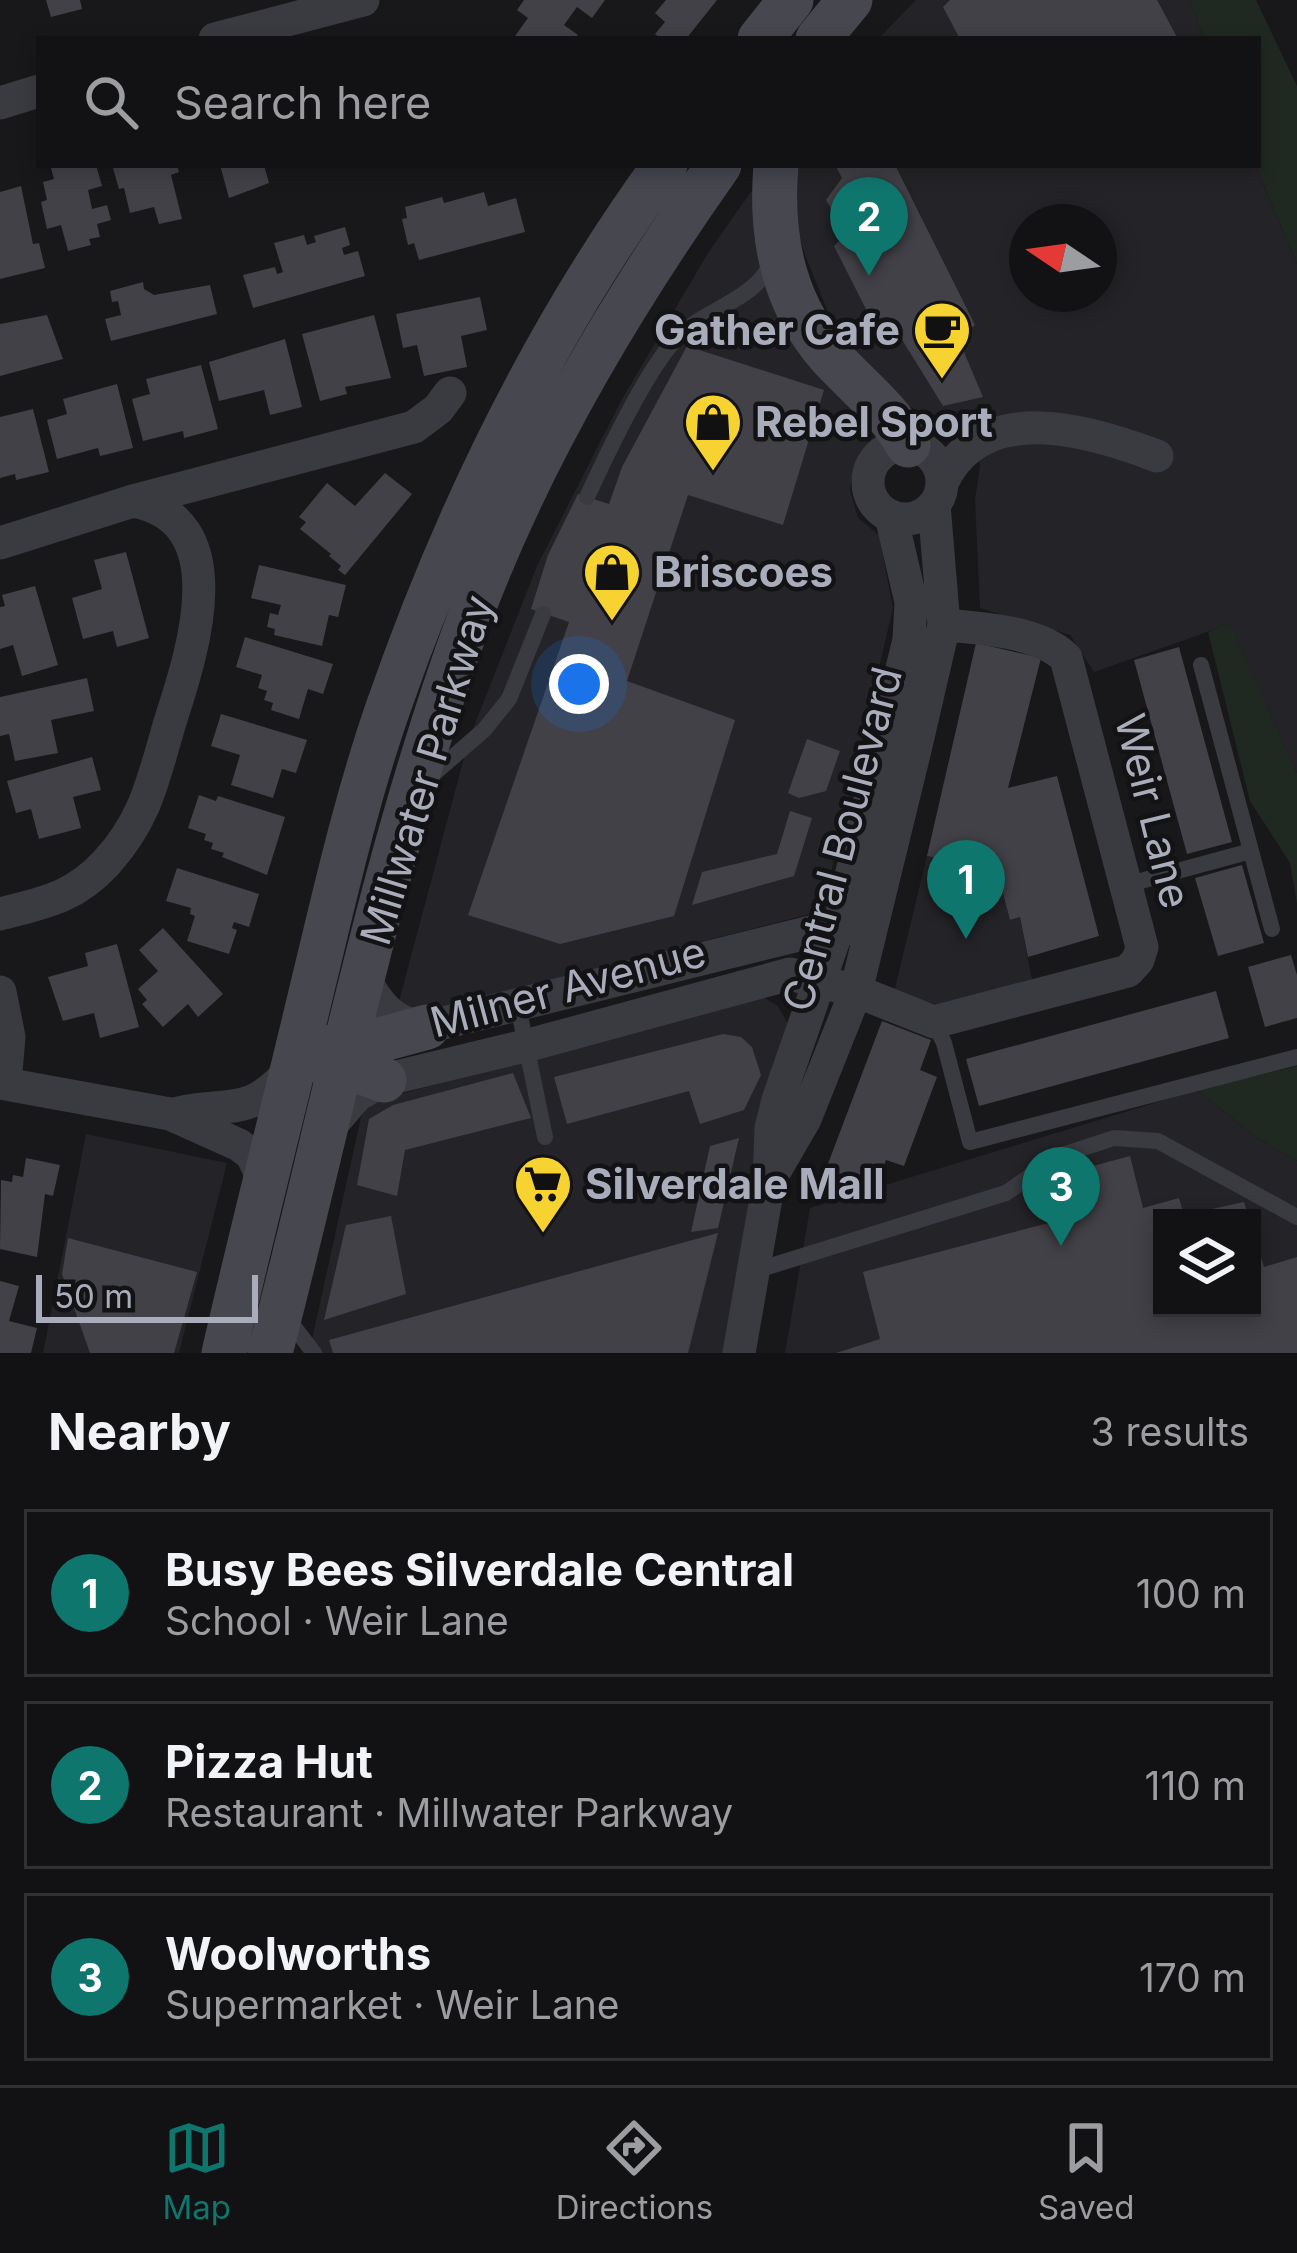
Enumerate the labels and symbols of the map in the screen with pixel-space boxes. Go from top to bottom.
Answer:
pin: 2 [830,177,908,276]
north arrow [1009,204,1117,312]
cafe icon: Gather Cafe [911,299,973,381]
place label: Gather Cafe [654,304,900,355]
shop icon: Rebel Sport [682,391,744,473]
place label: Rebel Sport [755,396,993,447]
shop icon: Briscoes [581,541,643,623]
place label: Briscoes [654,546,833,597]
street label: Millwater Parkway [349,589,504,951]
your location [549,654,609,714]
street label: Central Boulevard [771,661,912,1017]
street label: Weir Lane [1105,709,1202,913]
pin: 1 [927,840,1005,939]
street label: Milner Avenue [425,925,711,1048]
pin: 3 [1022,1147,1100,1246]
supermarket icon: Silverdale Mall [512,1153,574,1235]
place label: Silverdale Mall [585,1158,885,1209]
scale bar [36,1269,258,1322]

